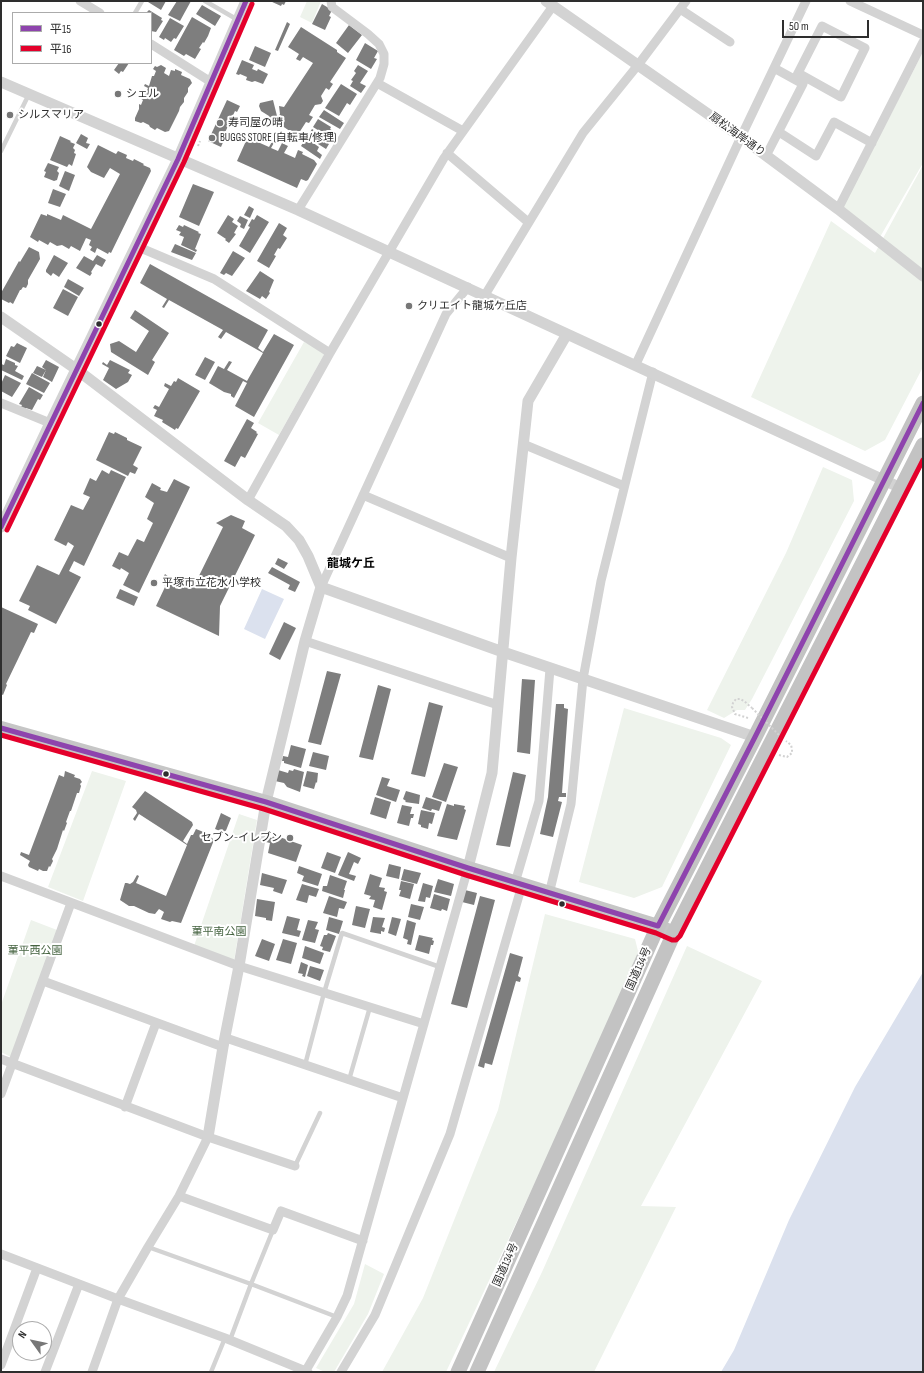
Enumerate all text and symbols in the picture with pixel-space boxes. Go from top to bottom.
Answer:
legend [12,12,152,64]
scale bar [784,12,871,38]
text: 50 m [789,19,809,34]
text: 平15 [50,22,71,37]
text: 平16 [50,42,71,57]
place label: シェル [126,87,159,101]
marker: シェル [113,89,123,99]
place label: シルスマリア [18,108,84,122]
marker: シルスマリア [5,110,15,120]
street label: 扇松海岸通り [706,110,768,160]
place label: 寿司屋の晴 [228,116,283,130]
marker: 寿司屋の晴 [215,118,225,128]
place label: BUGGS STORE (自転車/修理) [220,131,336,145]
marker: BUGGS STORE (自転車/修理) [207,133,217,143]
place label: クリエイト龍城ケ丘店 [417,299,527,313]
marker: クリエイト龍城ケ丘店 [404,301,414,311]
unlabelled marker [94,319,104,329]
district label: 龍城ケ丘 [327,557,375,571]
place label: 平塚市立花水小学校 [162,576,261,590]
marker: 平塚市立花水小学校 [149,578,159,588]
unlabelled marker [161,769,171,779]
place label: セブン-イレブン [201,831,282,845]
marker: セブン-イレブン [285,833,295,843]
unlabelled marker [557,899,567,909]
park label: 菫平南公園 [192,925,246,939]
park label: 菫平西公園 [8,944,62,958]
street label: 国道134号 [624,945,654,993]
street label: 国道134号 [491,1241,521,1289]
north arrow [12,1321,52,1361]
text: N [15,1329,29,1341]

